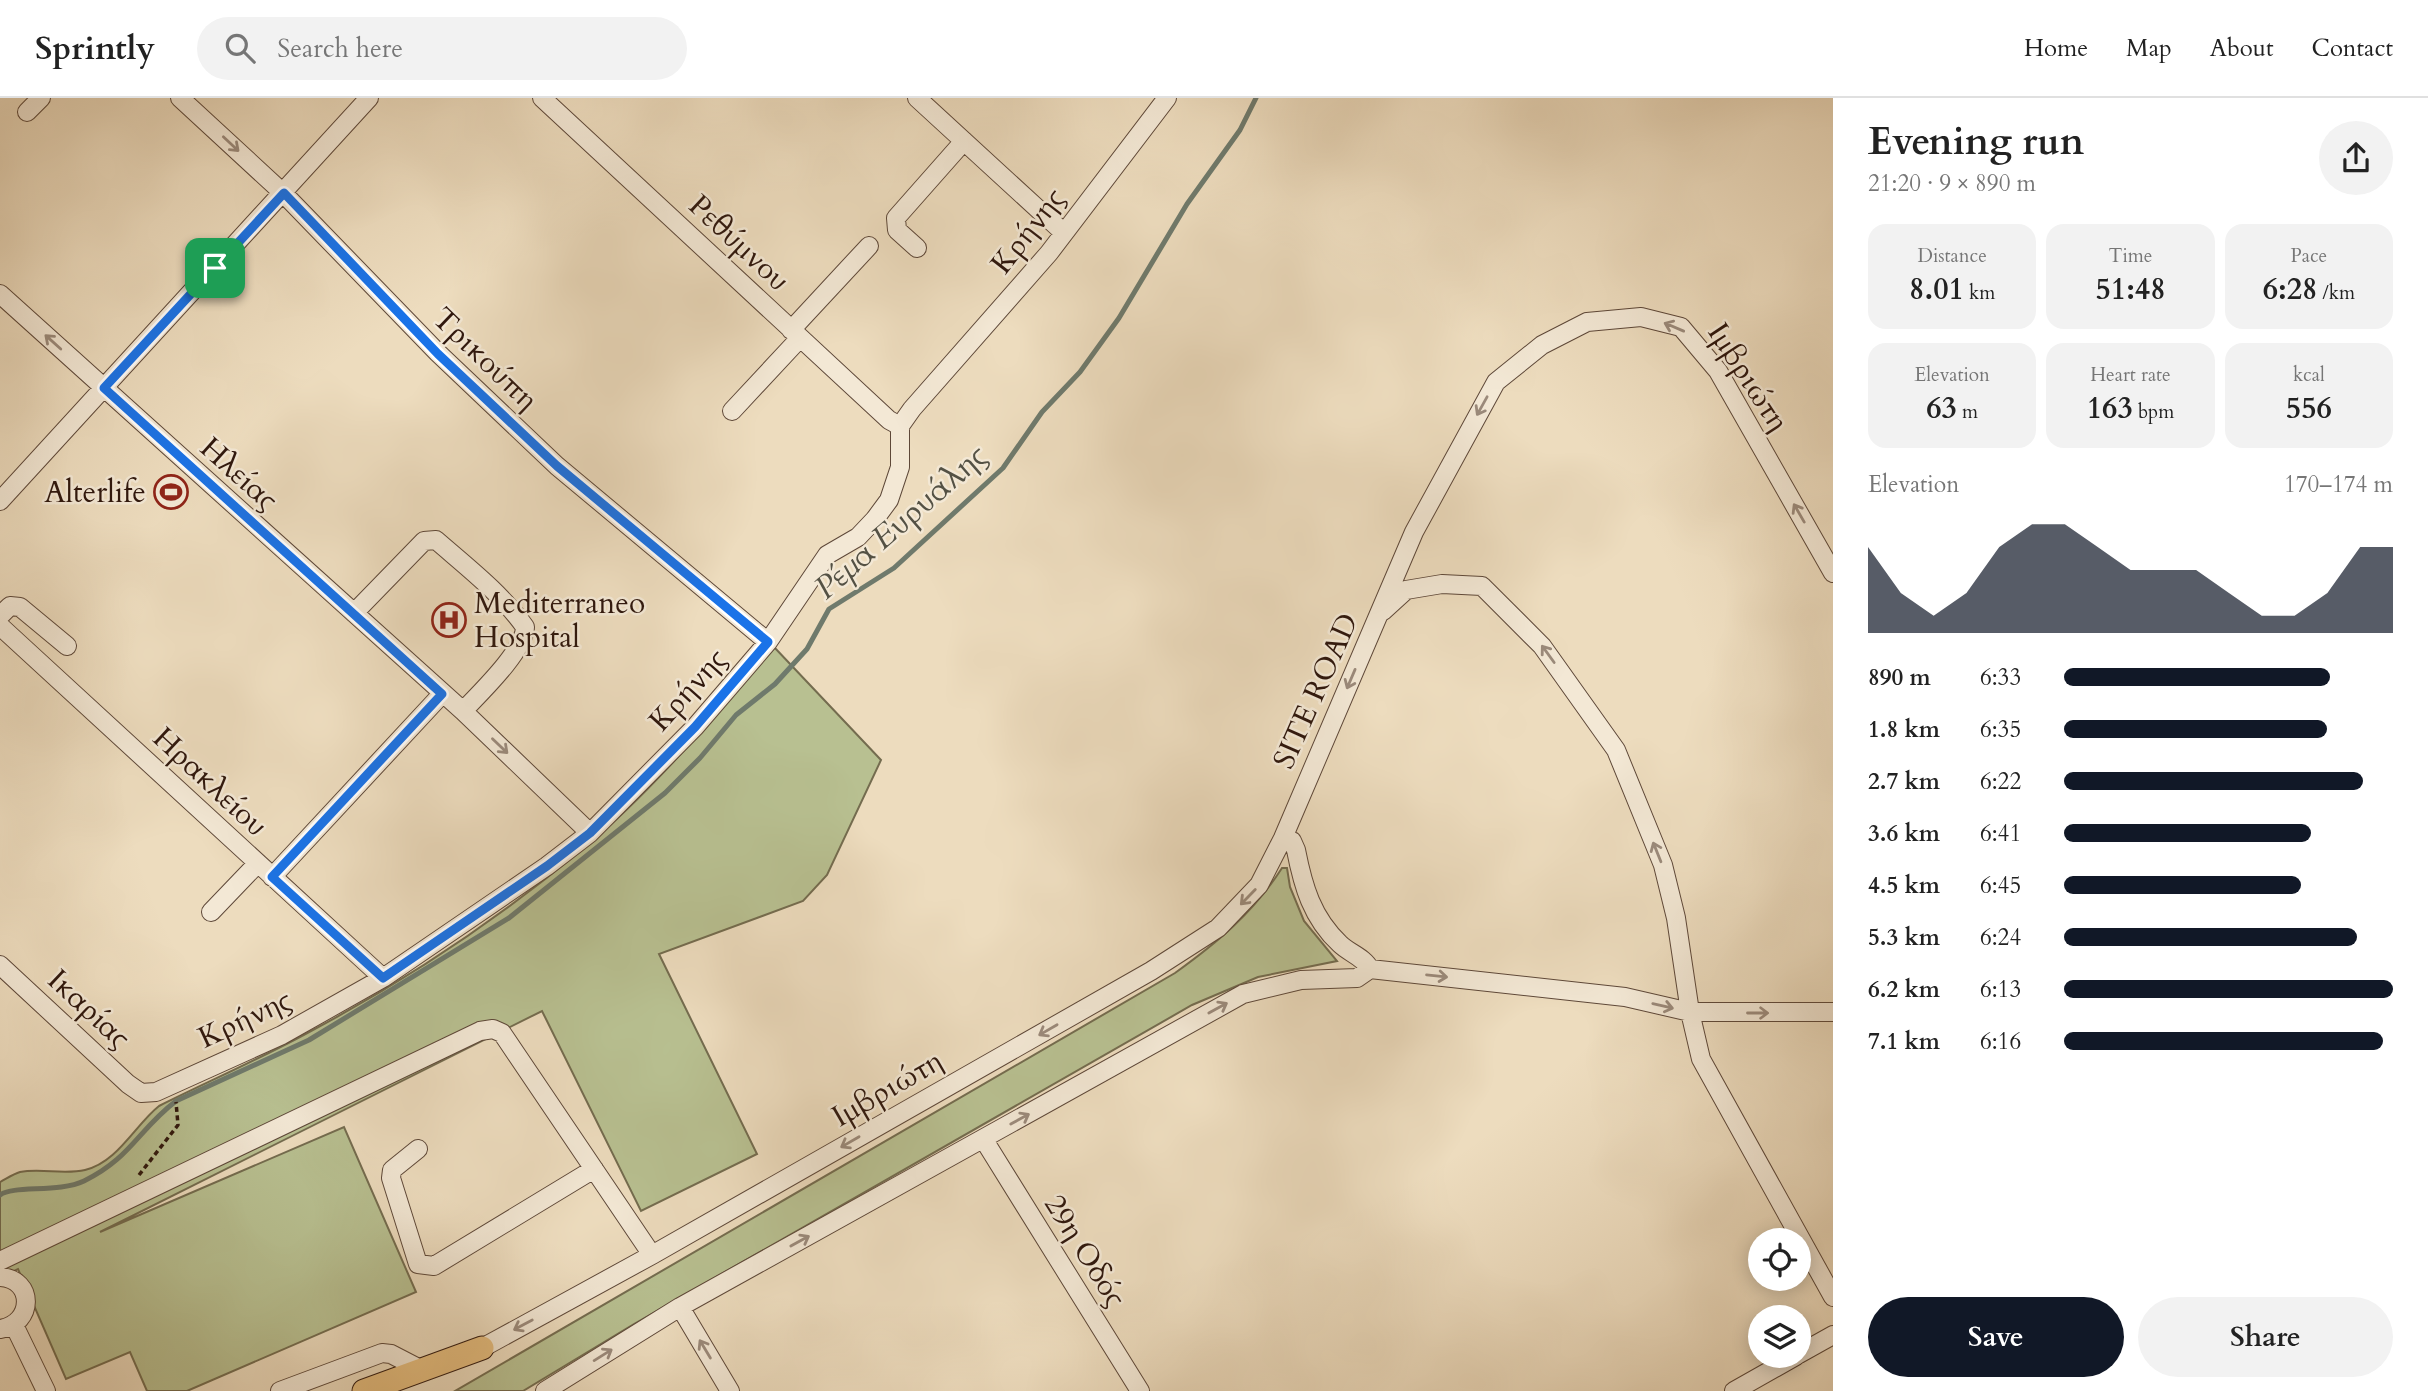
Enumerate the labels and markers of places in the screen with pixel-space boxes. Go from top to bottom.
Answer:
pin [185,238,245,298]
place label: Alterlife [44,472,146,513]
sports icon: Alterlife [152,473,190,511]
place label: Mediterraneo Hospital [474,583,645,658]
hospital icon: Mediterraneo Hospital [430,601,468,639]

